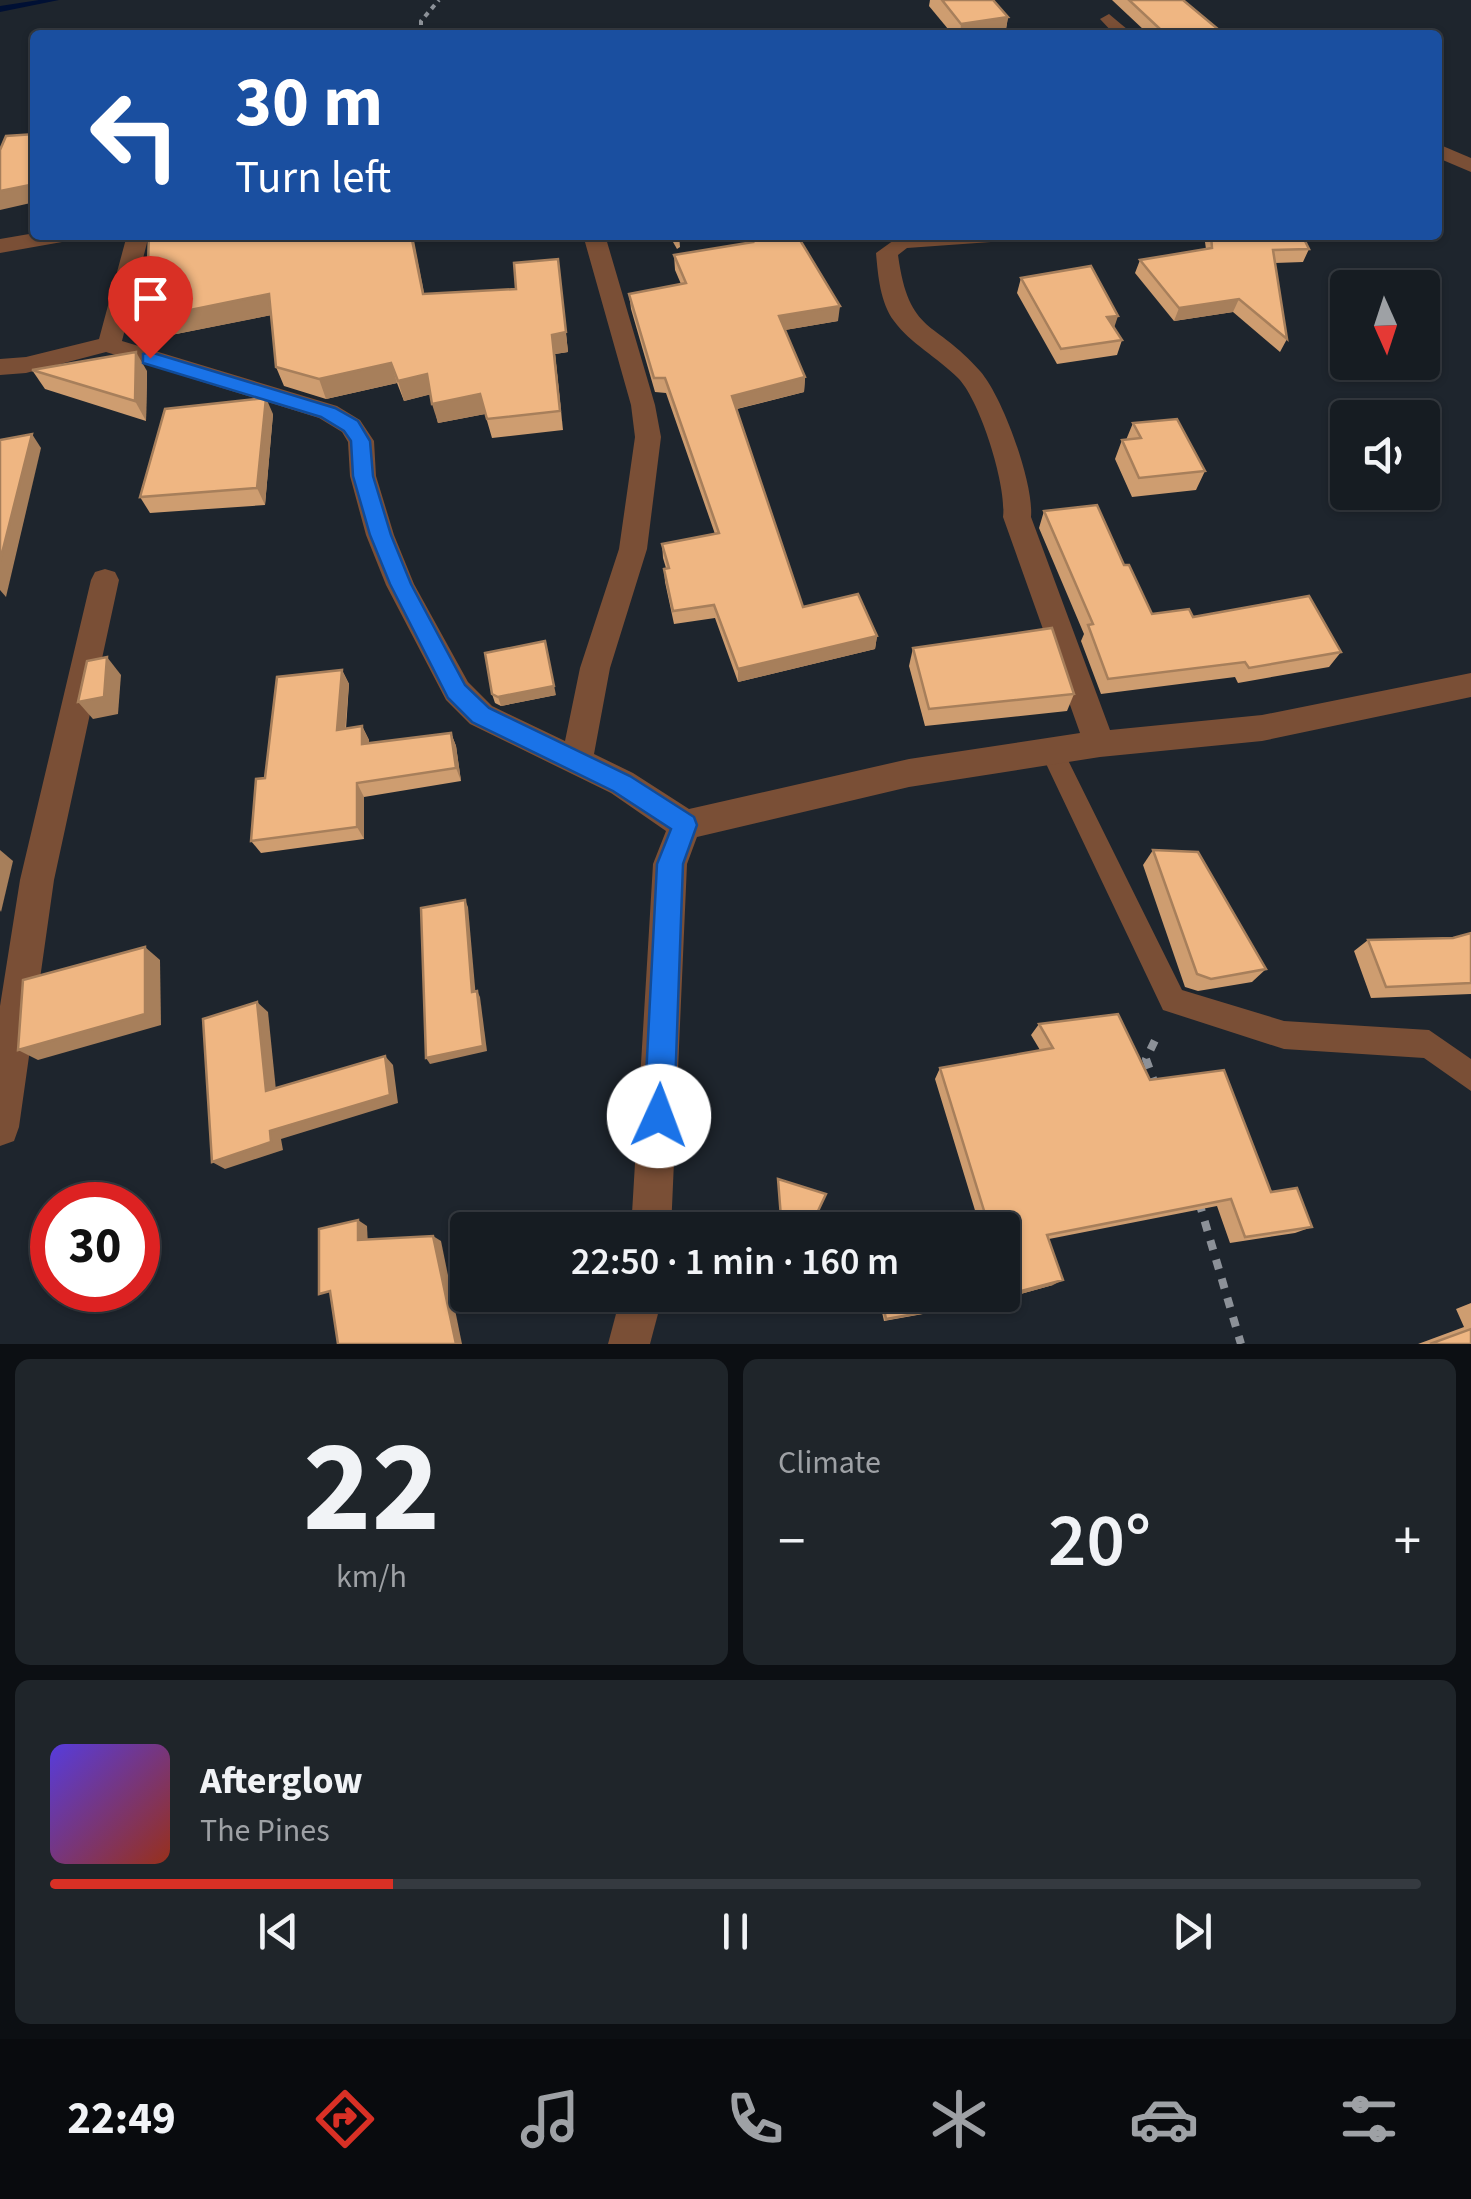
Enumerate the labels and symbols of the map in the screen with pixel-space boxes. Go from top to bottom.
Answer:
pin [108,256,193,359]
north arrow [1330,270,1440,380]
position arrow [607,1064,711,1168]
speed limit sign: 30 [30,1182,160,1312]

